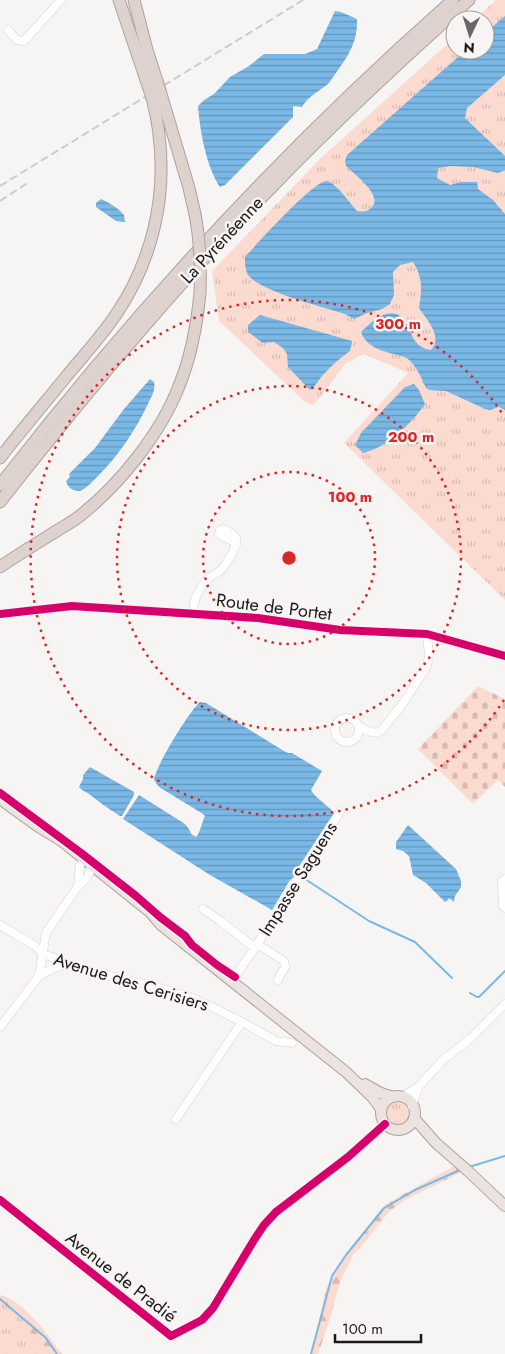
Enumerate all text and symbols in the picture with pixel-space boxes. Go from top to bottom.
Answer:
north arrow [445,10,495,60]
text: N [463,38,475,58]
street label: La Pyrénéenne [175,190,269,290]
text: 300 m [375,313,421,335]
text: 200 m [388,426,434,448]
text: 100 m [328,486,372,508]
centre of rings [280,549,298,567]
street label: Route de Portet [215,587,334,627]
street label: Impasse Saguens [252,817,344,941]
street label: Avenue des Cerisiers [50,946,212,1018]
street label: Avenue de Pradié [60,1225,182,1329]
scale bar [335,1312,421,1344]
text: 100 m [342,1318,383,1340]

